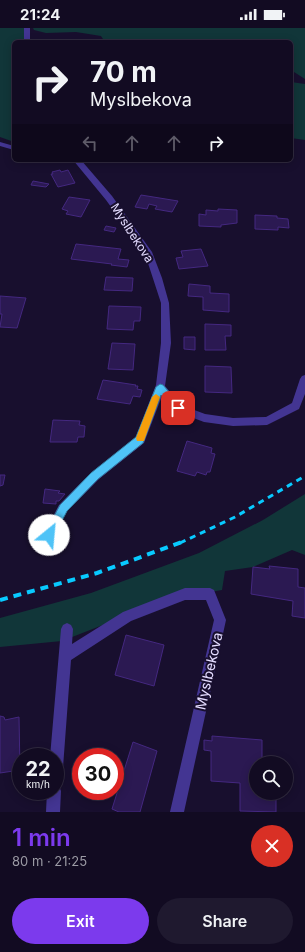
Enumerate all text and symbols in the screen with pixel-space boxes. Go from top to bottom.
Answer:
text: 21:24 [20,5,60,24]
text: 70 m [90,55,157,89]
icon: right [24,56,76,108]
text: Myslbekova [90,89,192,110]
icon: left [79,132,101,154]
icon: ahead [121,132,143,154]
icon: ahead [163,132,185,154]
icon: right [205,132,227,154]
street label: Myslbekova [108,200,157,265]
pin [161,391,195,425]
icon: arrive [167,397,189,419]
position arrow [28,514,70,556]
street label: Myslbekova [191,630,226,711]
speed limit sign: 30 [72,748,124,800]
map controls [249,756,293,800]
button: search [249,756,293,800]
text: 22 [25,757,51,781]
text: km/h [26,778,50,790]
text: 1 min [12,823,71,852]
button: close [251,825,293,867]
text: 80 m · 21:25 [12,853,87,869]
button: Exit [12,898,149,944]
button: Share [157,898,293,944]

